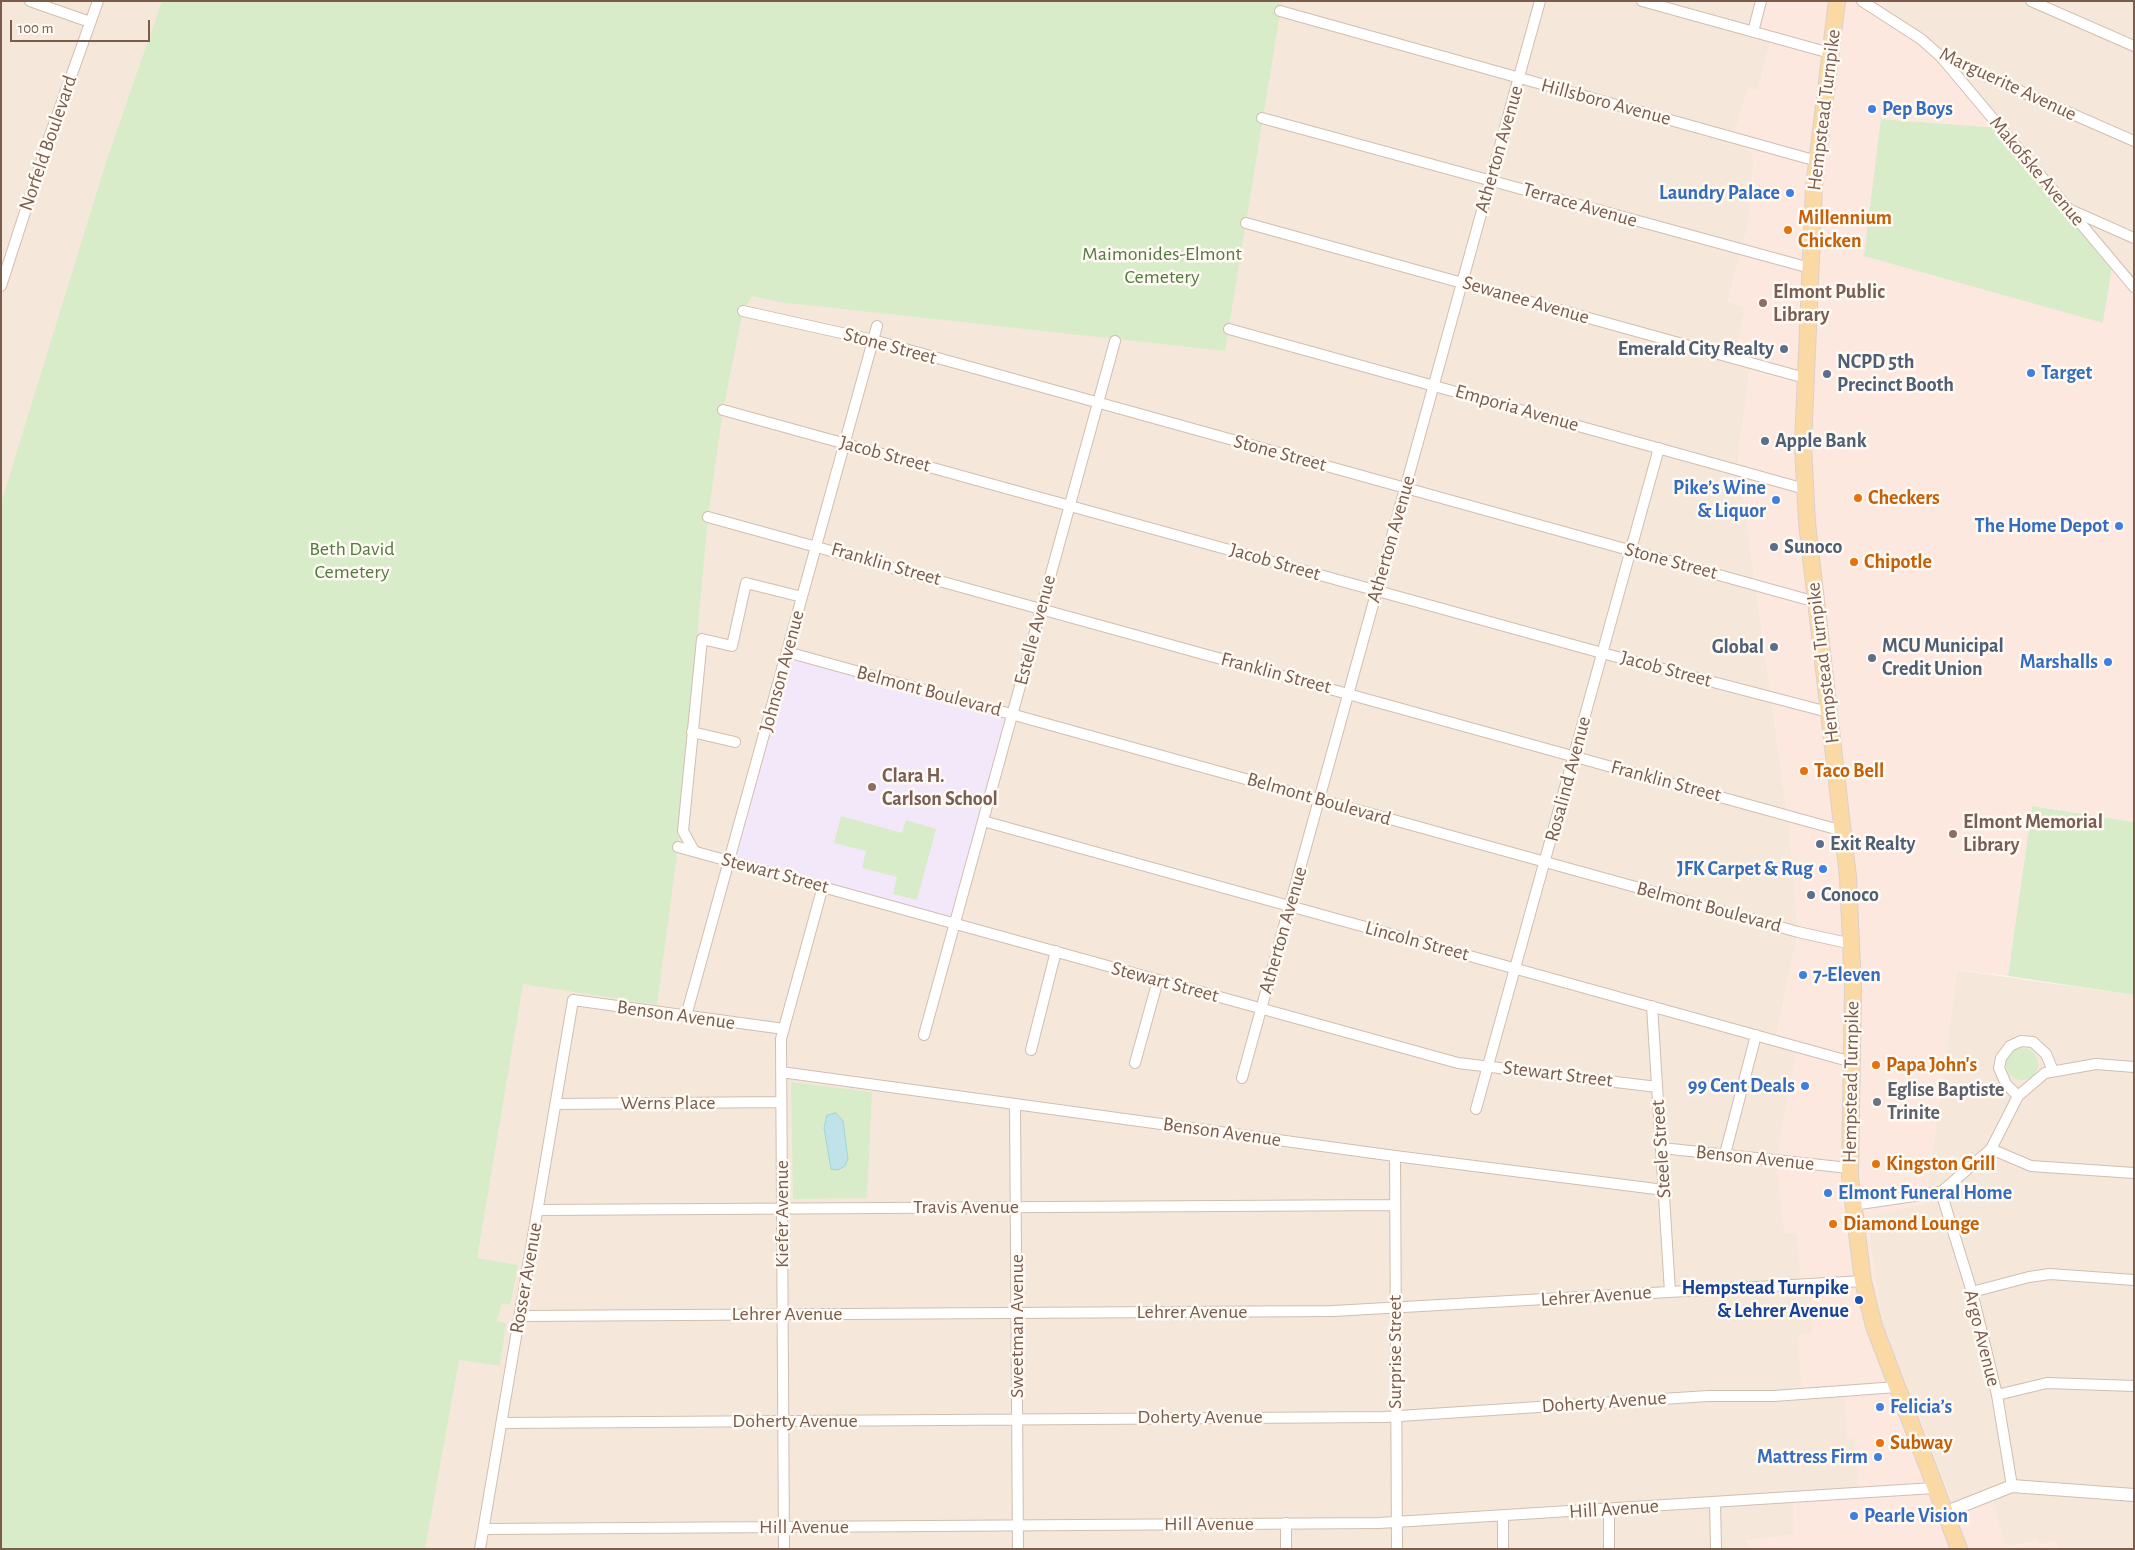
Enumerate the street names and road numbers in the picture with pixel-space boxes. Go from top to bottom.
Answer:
street label: Hempstead Turnpike [1802,28,1846,192]
street label: Marguerite Avenue [1936,42,2080,126]
street label: Norfeld Boulevard [14,72,82,214]
street label: Hillsboro Avenue [1538,73,1674,131]
street label: Atherton Avenue [1469,83,1529,215]
street label: Makofske Avenue [1984,111,2090,231]
street label: Terrace Avenue [1520,177,1640,233]
street label: Sewanee Avenue [1460,270,1592,330]
street label: Stone Street [841,322,939,370]
street label: Emporia Avenue [1452,379,1582,437]
street label: Stone Street [1231,429,1329,477]
street label: Jacob Street [837,430,933,478]
street label: Atherton Avenue [1361,473,1421,605]
street label: Franklin Street [828,537,944,591]
street label: Stone Street [1622,537,1720,585]
street label: Jacob Street [1227,538,1323,586]
street label: Estelle Avenue [1009,572,1061,688]
street label: Hempstead Turnpike [1801,581,1845,745]
street label: Johnson Avenue [754,607,810,735]
street label: Jacob Street [1618,645,1714,693]
street label: Franklin Street [1218,647,1334,699]
street label: Belmont Boulevard [854,660,1004,722]
street label: Rosalind Avenue [1540,714,1596,844]
street label: Franklin Street [1608,755,1724,807]
street label: Belmont Boulevard [1244,767,1394,831]
street label: Stewart Street [719,847,831,899]
street label: Atherton Avenue [1253,864,1313,996]
street label: Belmont Boulevard [1634,876,1784,938]
street label: Lincoln Street [1362,916,1472,966]
street label: Stewart Street [1109,956,1221,1008]
street label: Benson Avenue [615,995,737,1035]
street label: Hempstead Turnpike [1838,1001,1864,1163]
street label: Stewart Street [1502,1055,1614,1093]
street label: Werns Place [620,1091,716,1115]
street label: Steele Street [1646,1099,1676,1199]
street label: Benson Avenue [1161,1112,1283,1152]
street label: Benson Avenue [1695,1140,1815,1176]
street label: Kiefer Avenue [770,1160,794,1268]
street label: Travis Avenue [913,1195,1019,1219]
street label: Rosser Avenue [504,1221,548,1335]
street label: Sweetman Avenue [1005,1254,1029,1398]
street label: Lehrer Avenue [1540,1280,1652,1312]
street label: Argo Avenue [1958,1287,2006,1389]
street label: Surprise Street [1383,1295,1407,1409]
street label: Lehrer Avenue [1136,1300,1248,1324]
street label: Lehrer Avenue [731,1302,843,1326]
street label: Doherty Avenue [1541,1386,1667,1418]
street label: Doherty Avenue [1137,1405,1263,1429]
street label: Doherty Avenue [732,1409,858,1433]
street label: Hill Avenue [1568,1494,1660,1524]
street label: Hill Avenue [1164,1512,1254,1536]
street label: Hill Avenue [759,1515,849,1539]

